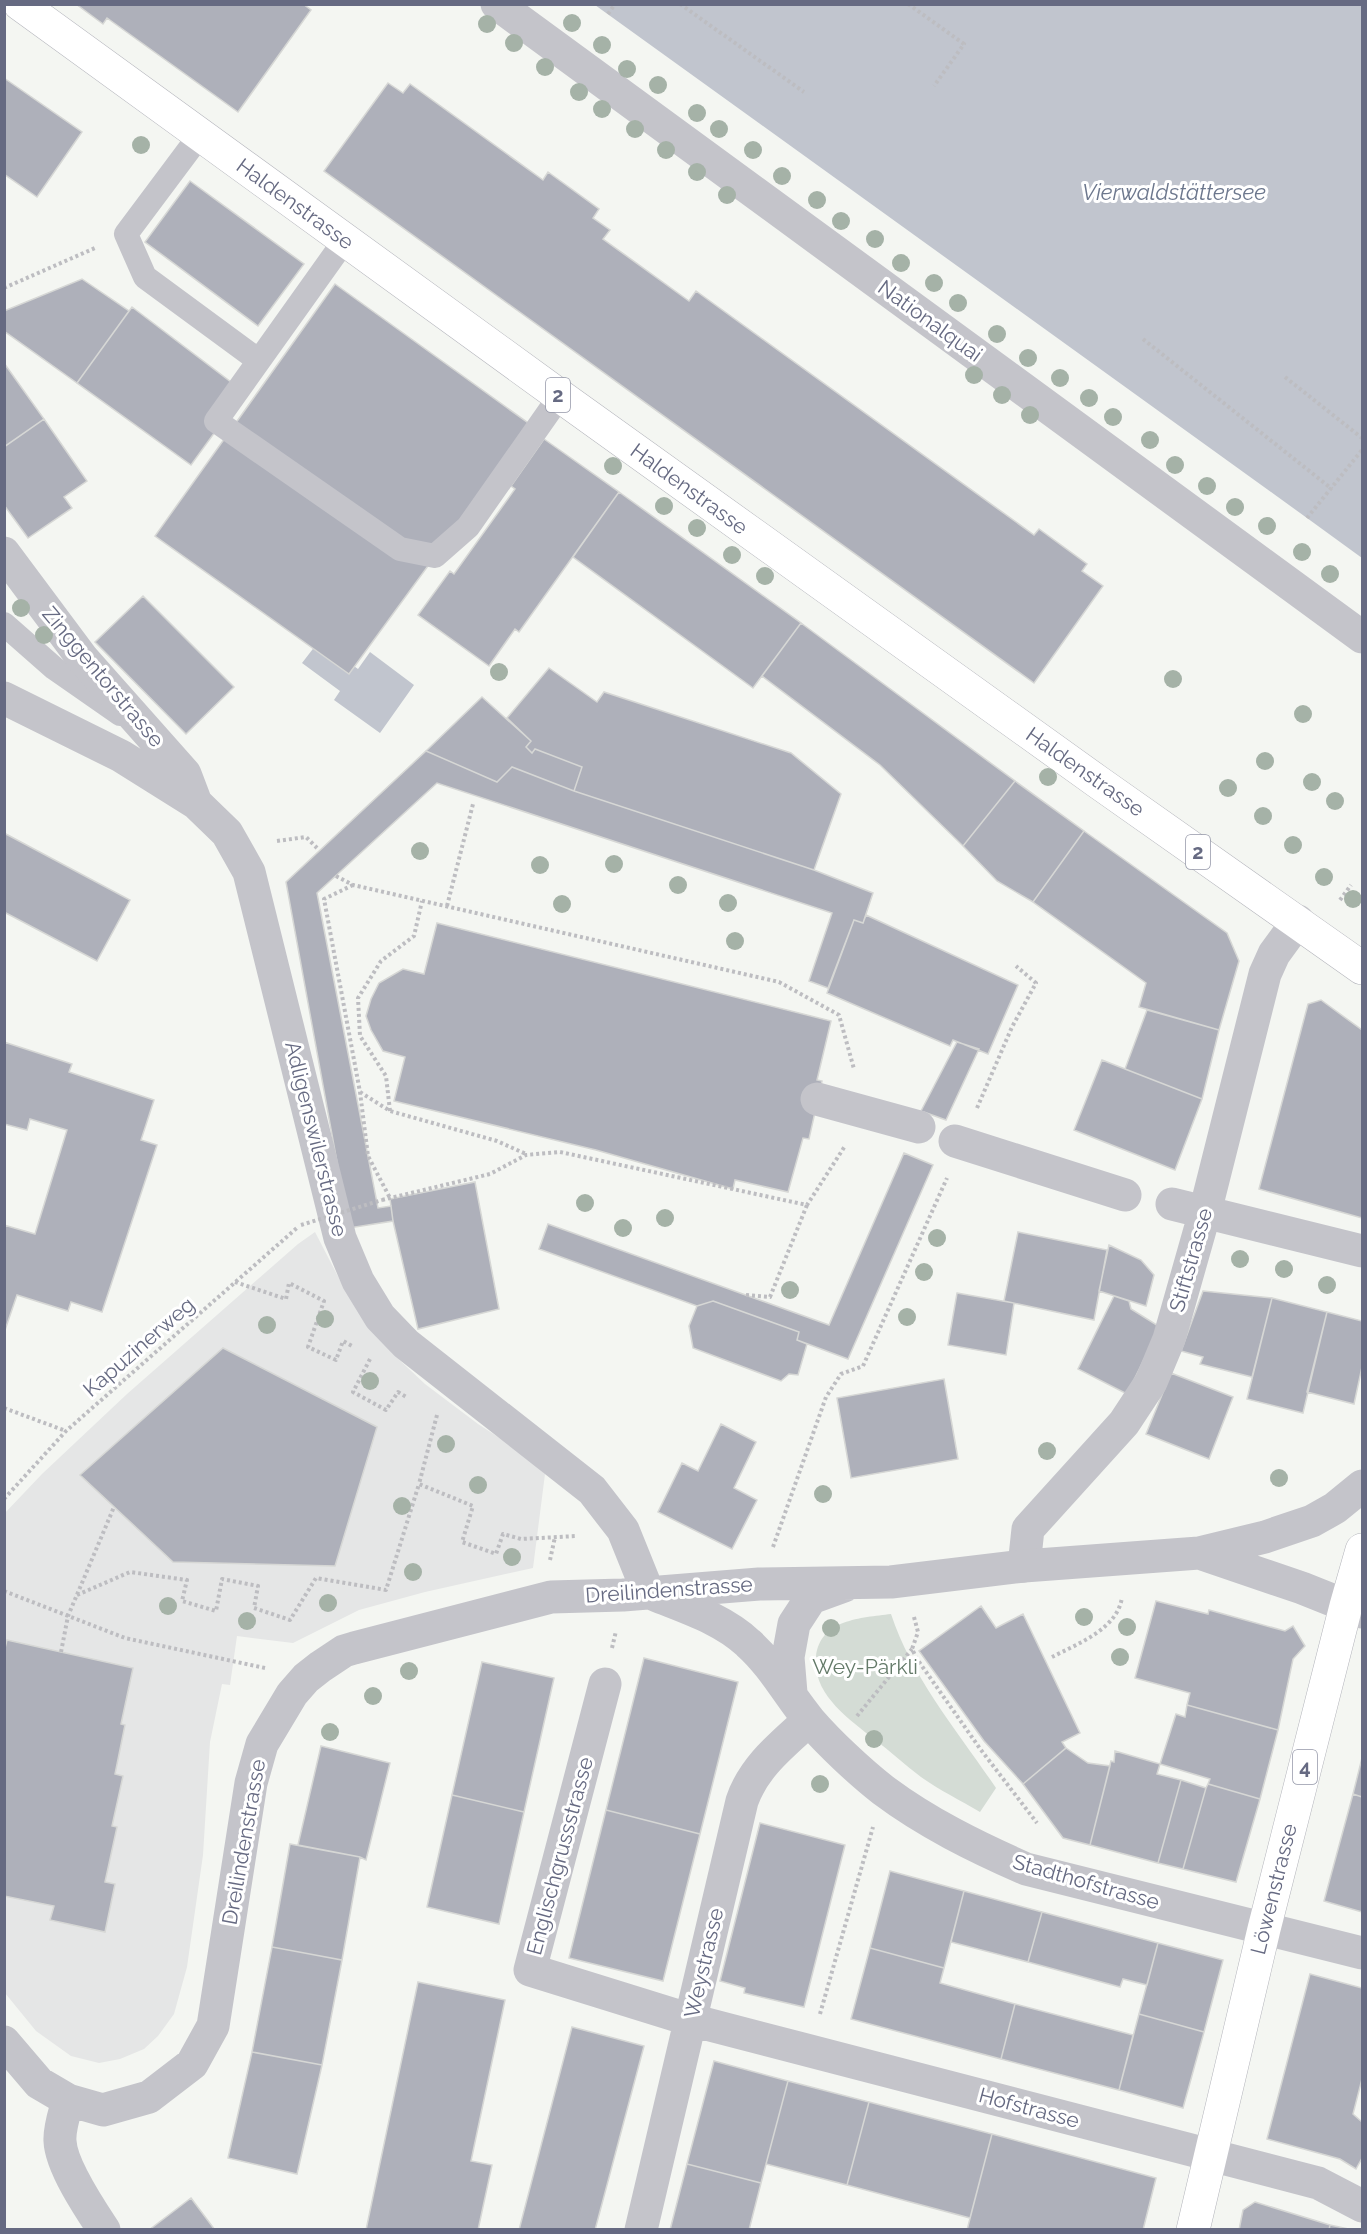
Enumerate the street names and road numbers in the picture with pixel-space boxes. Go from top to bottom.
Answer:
street label: Haldenstrasse [232,153,359,254]
street label: Nationalquai [873,274,987,367]
road number: 2 [546,378,570,412]
street label: Haldenstrasse [626,438,753,539]
street label: Zinggentorstrasse [37,601,169,752]
street label: Haldenstrasse [1021,722,1149,822]
road number: 2 [1186,835,1210,869]
street label: Adligenswilerstrasse [280,1039,353,1239]
street label: Stiftstrasse [1164,1205,1217,1315]
street label: Kapuzinerweg [78,1292,199,1402]
street label: Dreilindenstrasse [584,1571,753,1608]
road number: 4 [1293,1750,1317,1784]
street label: Englischgrussstrasse [521,1754,598,1958]
street label: Dreilindenstrasse [217,1757,270,1927]
street label: Löwenstrasse [1245,1821,1302,1957]
street label: Stadthofstrasse [1010,1849,1162,1914]
street label: Weystrasse [679,1905,728,2020]
street label: Hofstrasse [976,2082,1082,2133]

